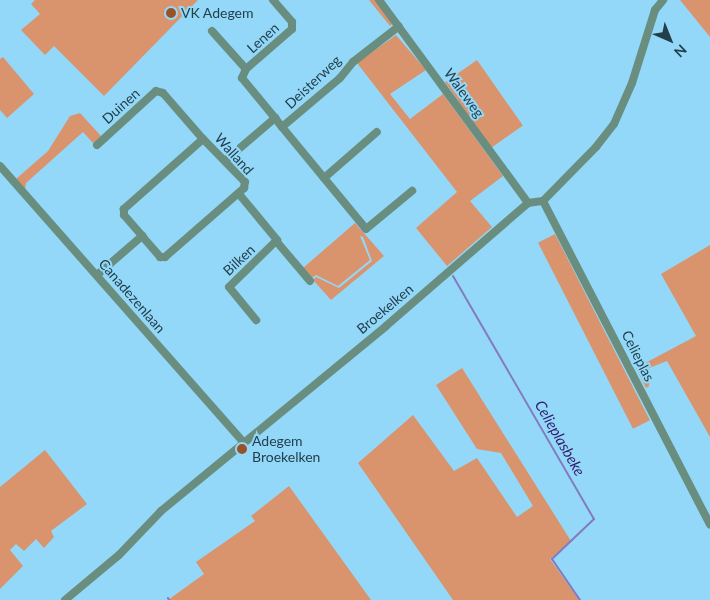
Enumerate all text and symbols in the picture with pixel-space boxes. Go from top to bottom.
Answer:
place label: VK Adegem [181,5,254,21]
marker: VK Adegem [165,7,177,19]
north arrow [645,15,695,65]
street label: Lenen [244,19,282,57]
text: N [671,41,691,61]
street label: Deisterweg [282,52,344,112]
street label: Waleweg [440,65,488,121]
street label: Duinen [99,85,143,127]
street label: Walland [211,130,257,178]
street label: Bilken [220,241,258,279]
street label: Canadezenlaan [95,255,169,337]
street label: Broekelken [353,281,417,337]
street label: Celieplas [618,328,658,384]
water label: Celieplasbeke [531,397,589,479]
place label: Adegem Broekelken [252,433,320,466]
marker: Adegem Broekelken [236,443,248,455]

